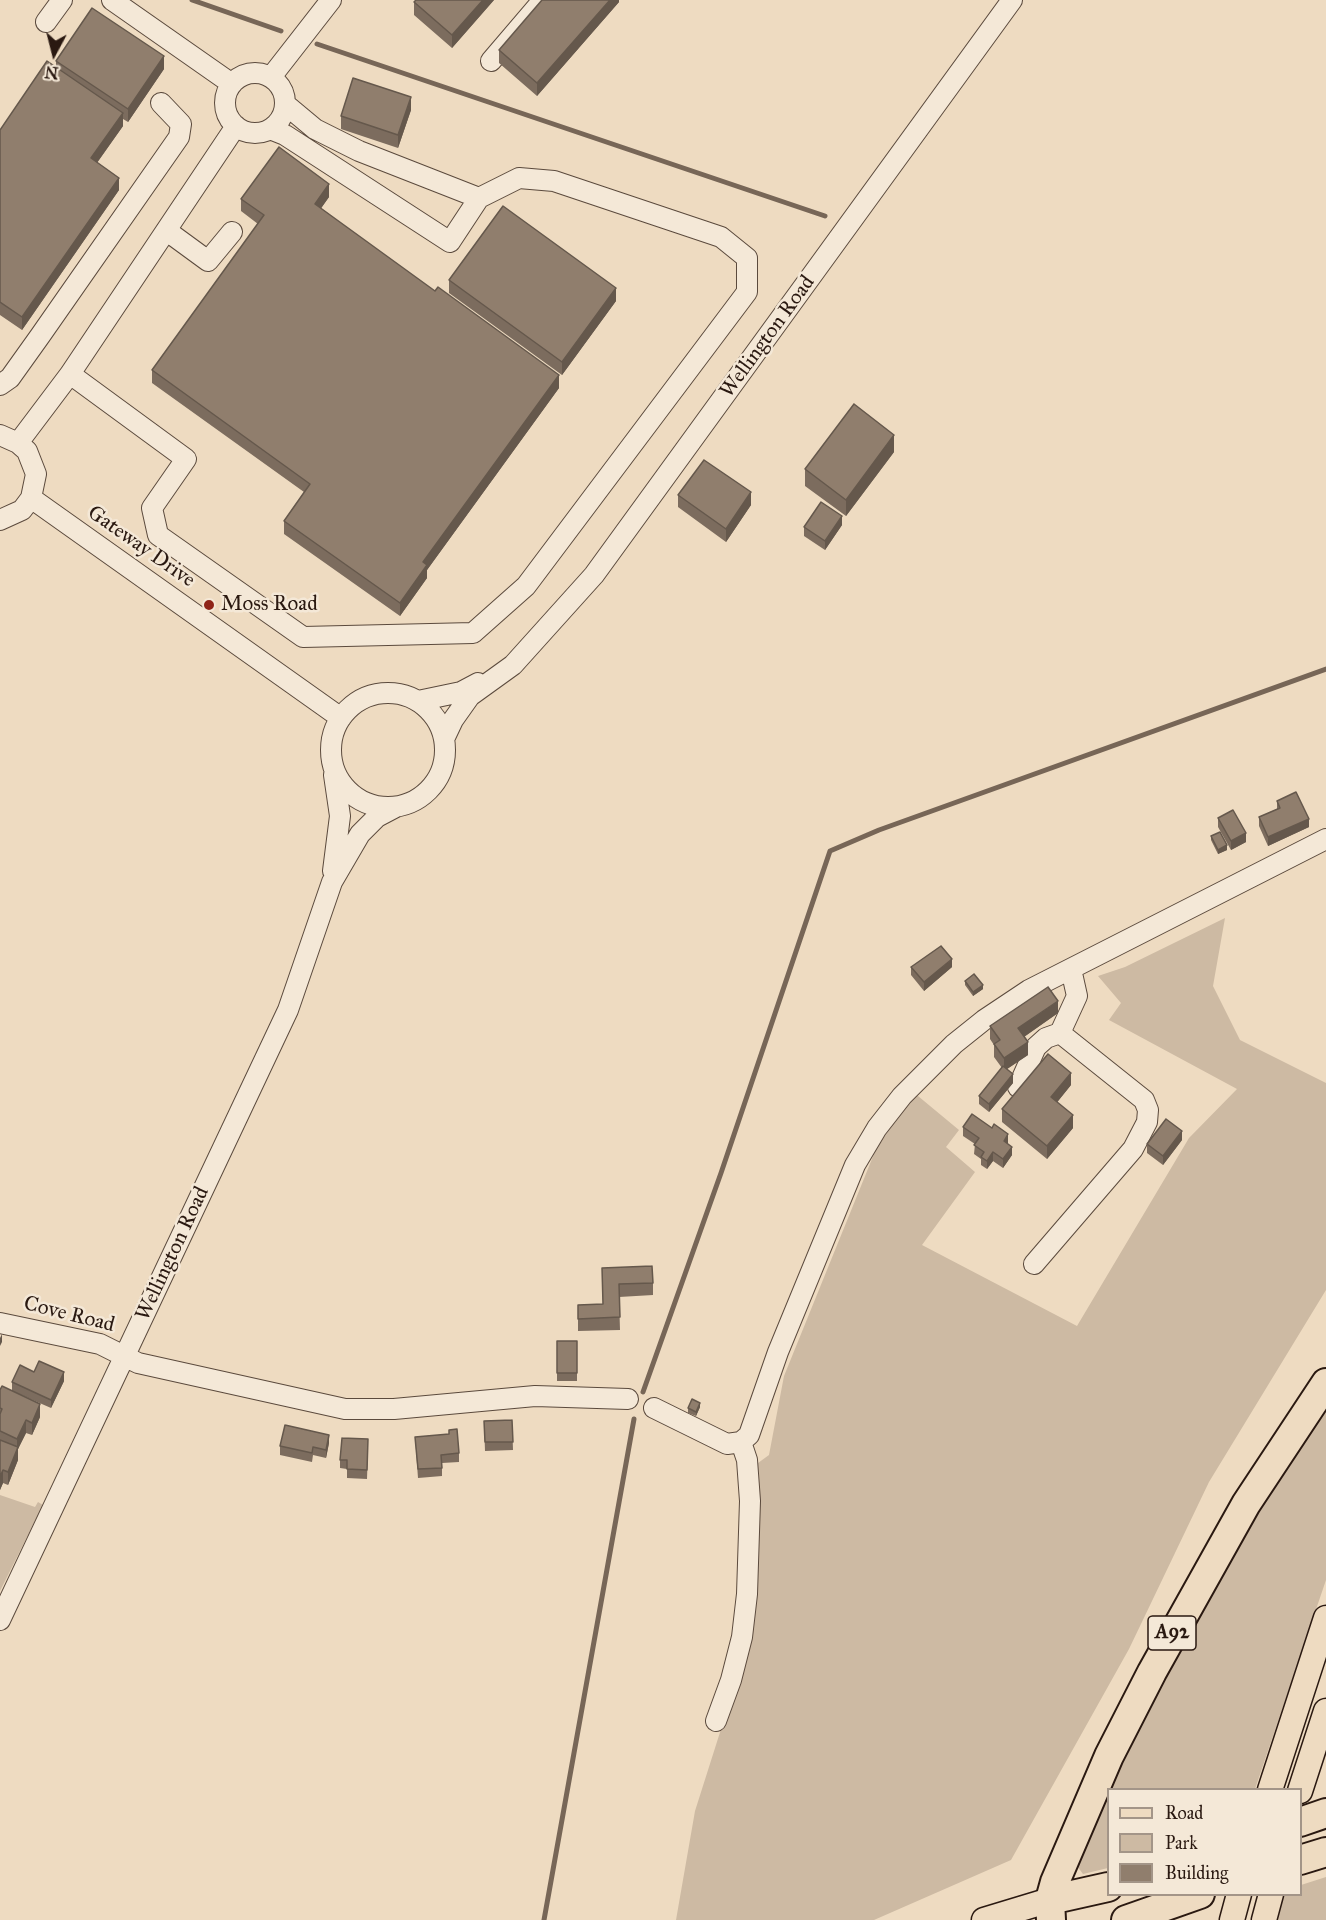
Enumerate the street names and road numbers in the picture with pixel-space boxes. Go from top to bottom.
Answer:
street label: Wellington Road [715,271,821,403]
street label: Gateway Drive [82,501,200,593]
street label: Wellington Road [131,1183,215,1325]
street label: Cove Road [21,1292,117,1338]
road number: A92 [1148,1616,1196,1650]

